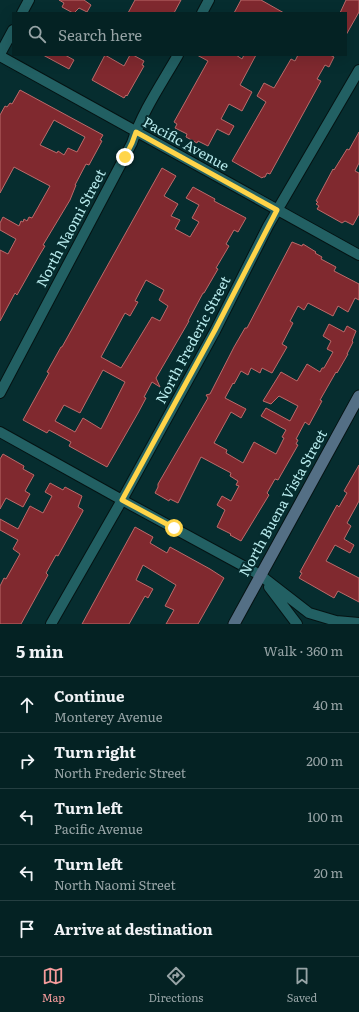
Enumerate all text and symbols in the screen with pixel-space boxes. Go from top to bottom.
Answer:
search box [12,12,347,56]
icon: search [26,23,48,45]
text: Search here [58,23,142,46]
street label: Pacific Avenue [140,111,233,175]
route end [116,148,134,166]
street label: North Naomi Street [31,165,110,290]
street label: North Frederic Street [150,272,234,407]
street label: North Buena Vista Street [233,425,331,580]
route start [165,519,183,537]
text: 5 min [16,638,64,663]
text: Walk · 360 m [263,641,343,660]
text: Continue [54,684,124,707]
icon: ahead [16,694,38,716]
text: 40 m [313,695,343,714]
text: Monterey Avenue [54,707,163,726]
text: Turn right [54,740,136,763]
icon: right [16,750,38,772]
text: 200 m [306,751,343,770]
text: North Frederic Street [54,763,186,782]
text: Turn left [54,796,123,819]
icon: left [16,806,38,828]
text: 100 m [307,807,343,826]
text: Pacific Avenue [54,819,143,838]
text: Turn left [54,852,123,875]
icon: left [16,862,38,884]
text: 20 m [314,863,343,882]
text: North Naomi Street [54,875,176,894]
text: Arrive at destination [54,917,213,940]
icon: arrive [16,918,38,940]
tab: Map [42,965,65,1005]
tab: Directions [148,965,203,1005]
tab: Saved [287,965,317,1005]

